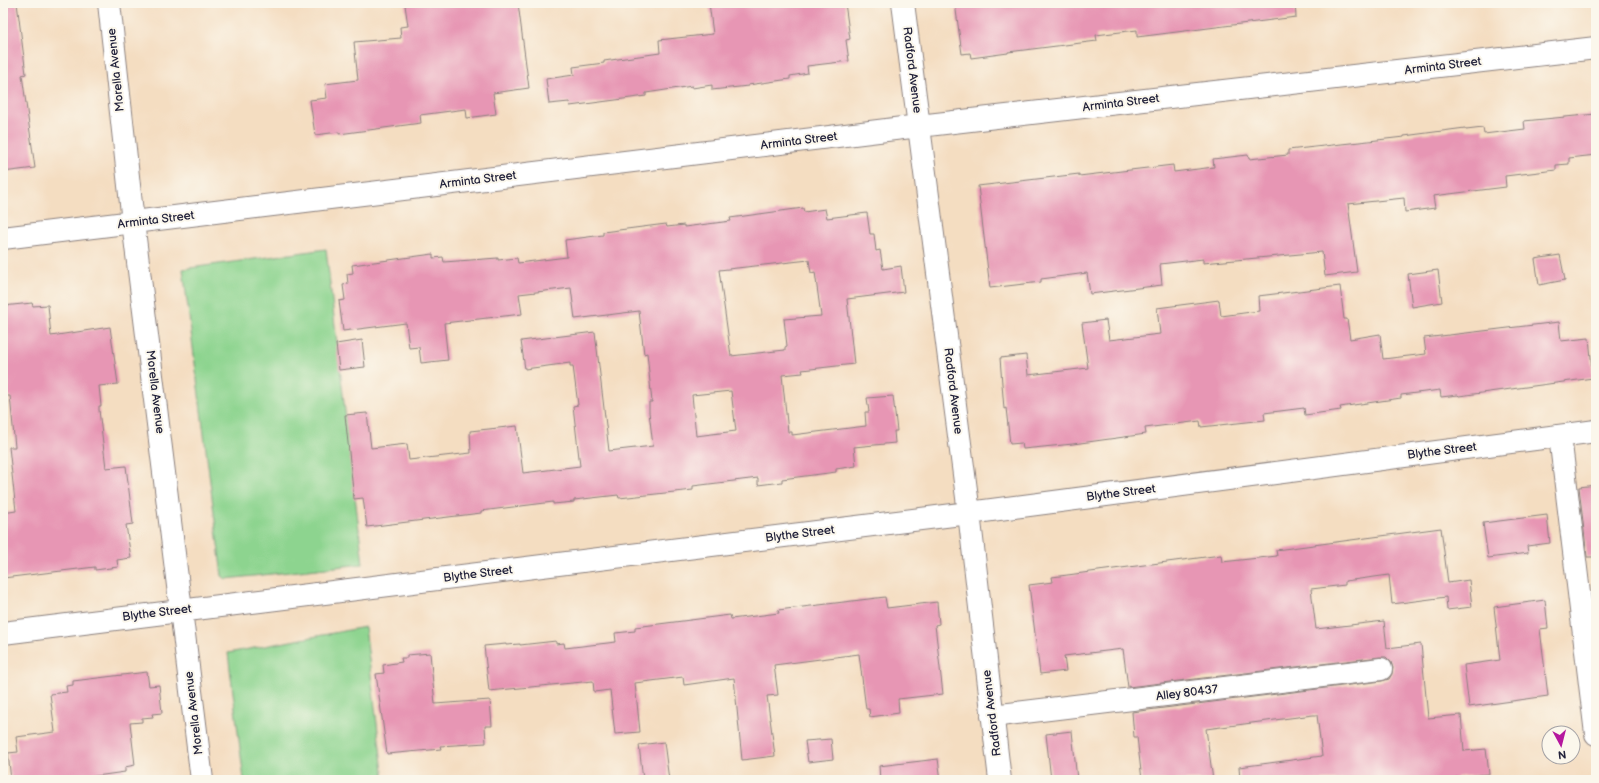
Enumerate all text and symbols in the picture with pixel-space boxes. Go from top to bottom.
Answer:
street label: Radford Avenue [899,26,925,114]
street label: Morella Avenue [104,27,128,113]
street label: Arminta Street [1404,54,1483,78]
street label: Arminta Street [1082,91,1161,115]
street label: Arminta Street [760,129,839,153]
street label: Arminta Street [439,168,518,192]
street label: Arminta Street [117,208,196,232]
street label: Radford Avenue [940,347,966,435]
street label: Morella Avenue [142,349,168,435]
street label: Blythe Street [1406,439,1478,463]
street label: Blythe Street [1085,481,1157,505]
street label: Blythe Street [764,522,836,546]
street label: Blythe Street [442,562,514,586]
street label: Blythe Street [121,601,193,625]
street label: Radford Avenue [979,669,1005,757]
street label: Morella Avenue [181,670,207,756]
street label: Alley 80437 [1155,682,1219,704]
north arrow [1541,725,1581,765]
text: N [1557,747,1567,761]

